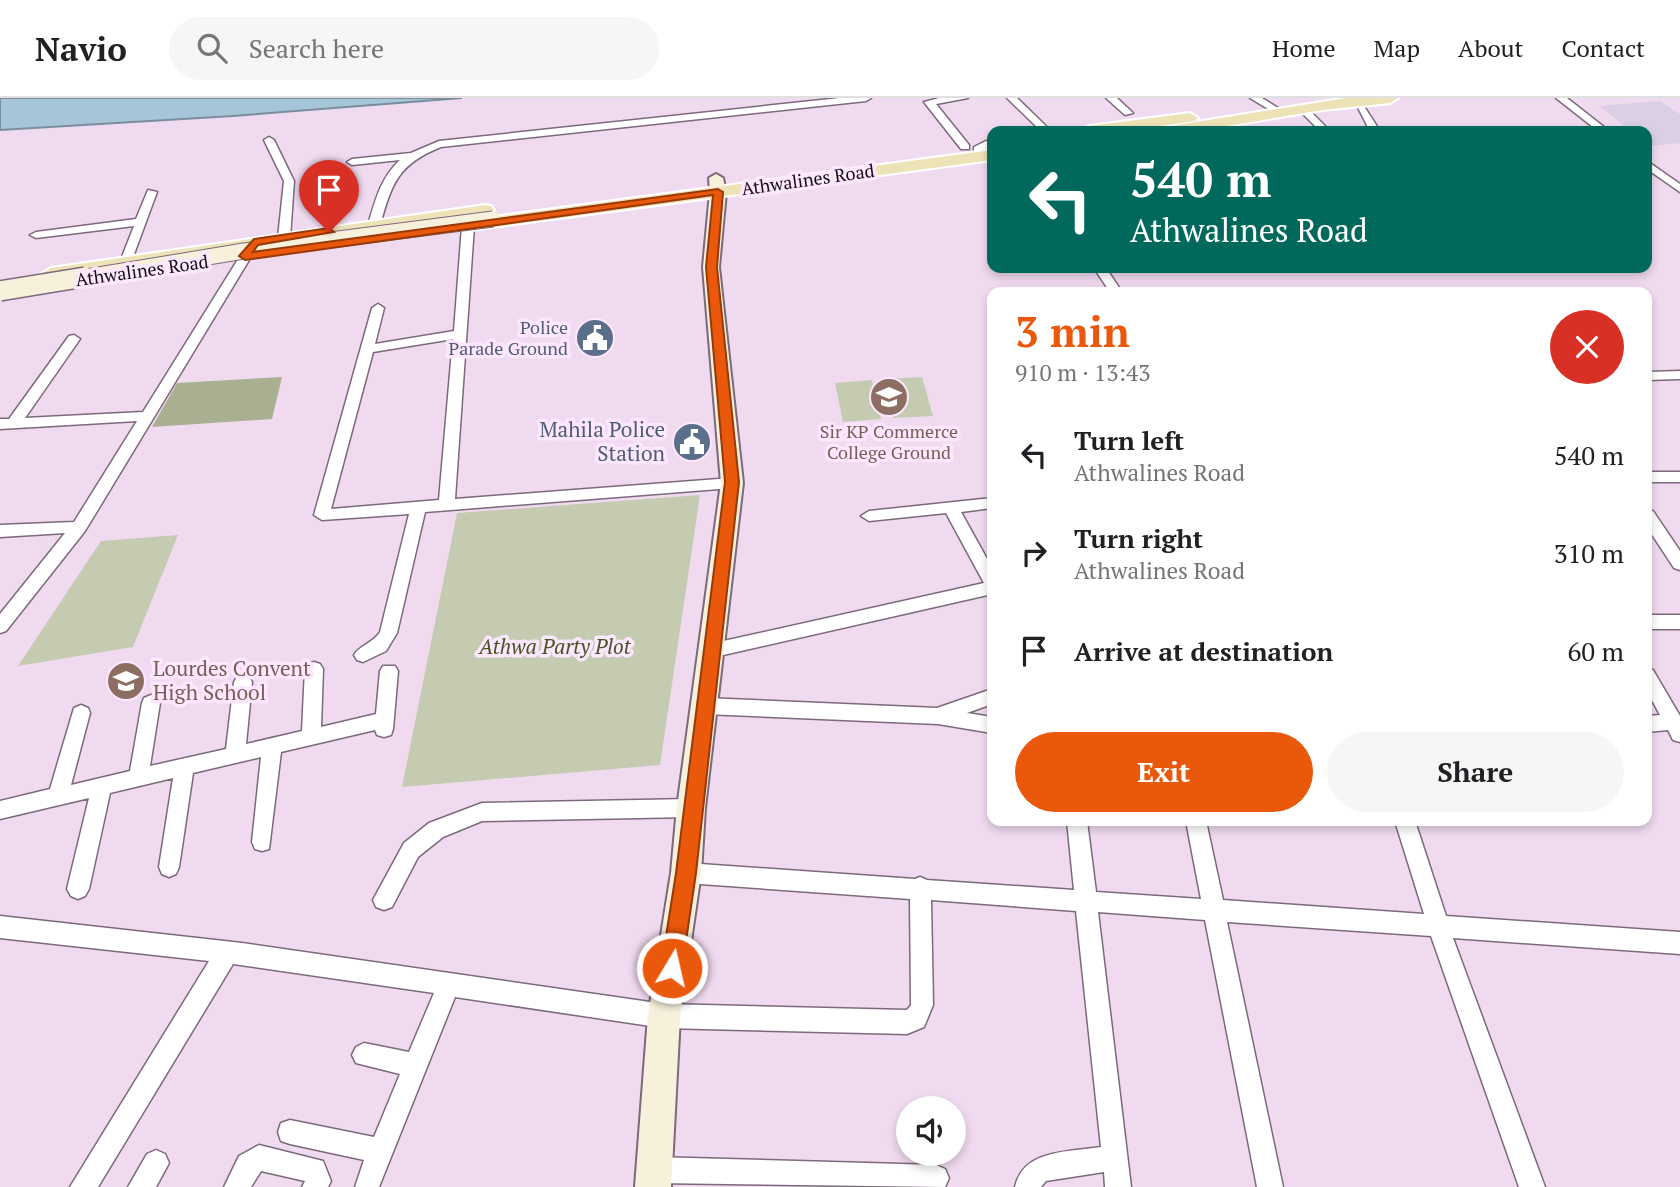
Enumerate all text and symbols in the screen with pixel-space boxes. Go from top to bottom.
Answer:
search box [169,17,659,80]
text: Navio [35,27,127,70]
icon: search [193,29,231,67]
text: Search here [249,31,384,65]
text: Home [1272,32,1336,64]
text: Map [1374,32,1420,64]
text: About [1458,32,1524,64]
text: Contact [1562,32,1645,64]
text: 540 m [1130,146,1272,211]
icon: left [1015,154,1106,245]
street label: Athwalines Road [740,158,876,200]
pin [299,160,359,232]
icon: arrive [310,171,348,209]
text: Athwalines Road [1130,209,1368,251]
street label: Athwalines Road [74,249,210,291]
text: 3 min [1015,303,1130,359]
button: close [1550,310,1624,384]
place label: Police Parade Ground [449,315,568,360]
public building icon: Police Parade Ground [574,317,616,359]
text: 910 m · 13:43 [1015,357,1150,388]
school or university icon: Sir KP Commerce College Ground [868,376,910,418]
place label: Mahila Police Station [539,415,666,467]
place label: Sir KP Commerce College Ground [820,419,958,464]
public building icon: Mahila Police Station [671,421,713,463]
text: Turn left [1074,423,1184,457]
icon: left [1015,436,1053,474]
text: 540 m [1554,438,1624,472]
text: Athwalines Road [1074,457,1245,488]
text: Turn right [1074,521,1203,555]
icon: right [1015,534,1053,572]
text: 310 m [1554,536,1624,570]
text: Athwalines Road [1074,555,1245,586]
park label: Athwa Party Plot [477,632,632,660]
icon: arrive [1015,632,1053,670]
text: Arrive at destination [1074,634,1333,668]
text: 60 m [1568,634,1624,668]
place label: Lourdes Convent High School [153,654,311,706]
school or university icon: Lourdes Convent High School [105,660,147,702]
button: Exit [1015,732,1313,812]
button: Share [1327,732,1624,812]
position arrow [635,931,709,1005]
map controls [896,1096,966,1166]
button: sound [896,1096,966,1166]

